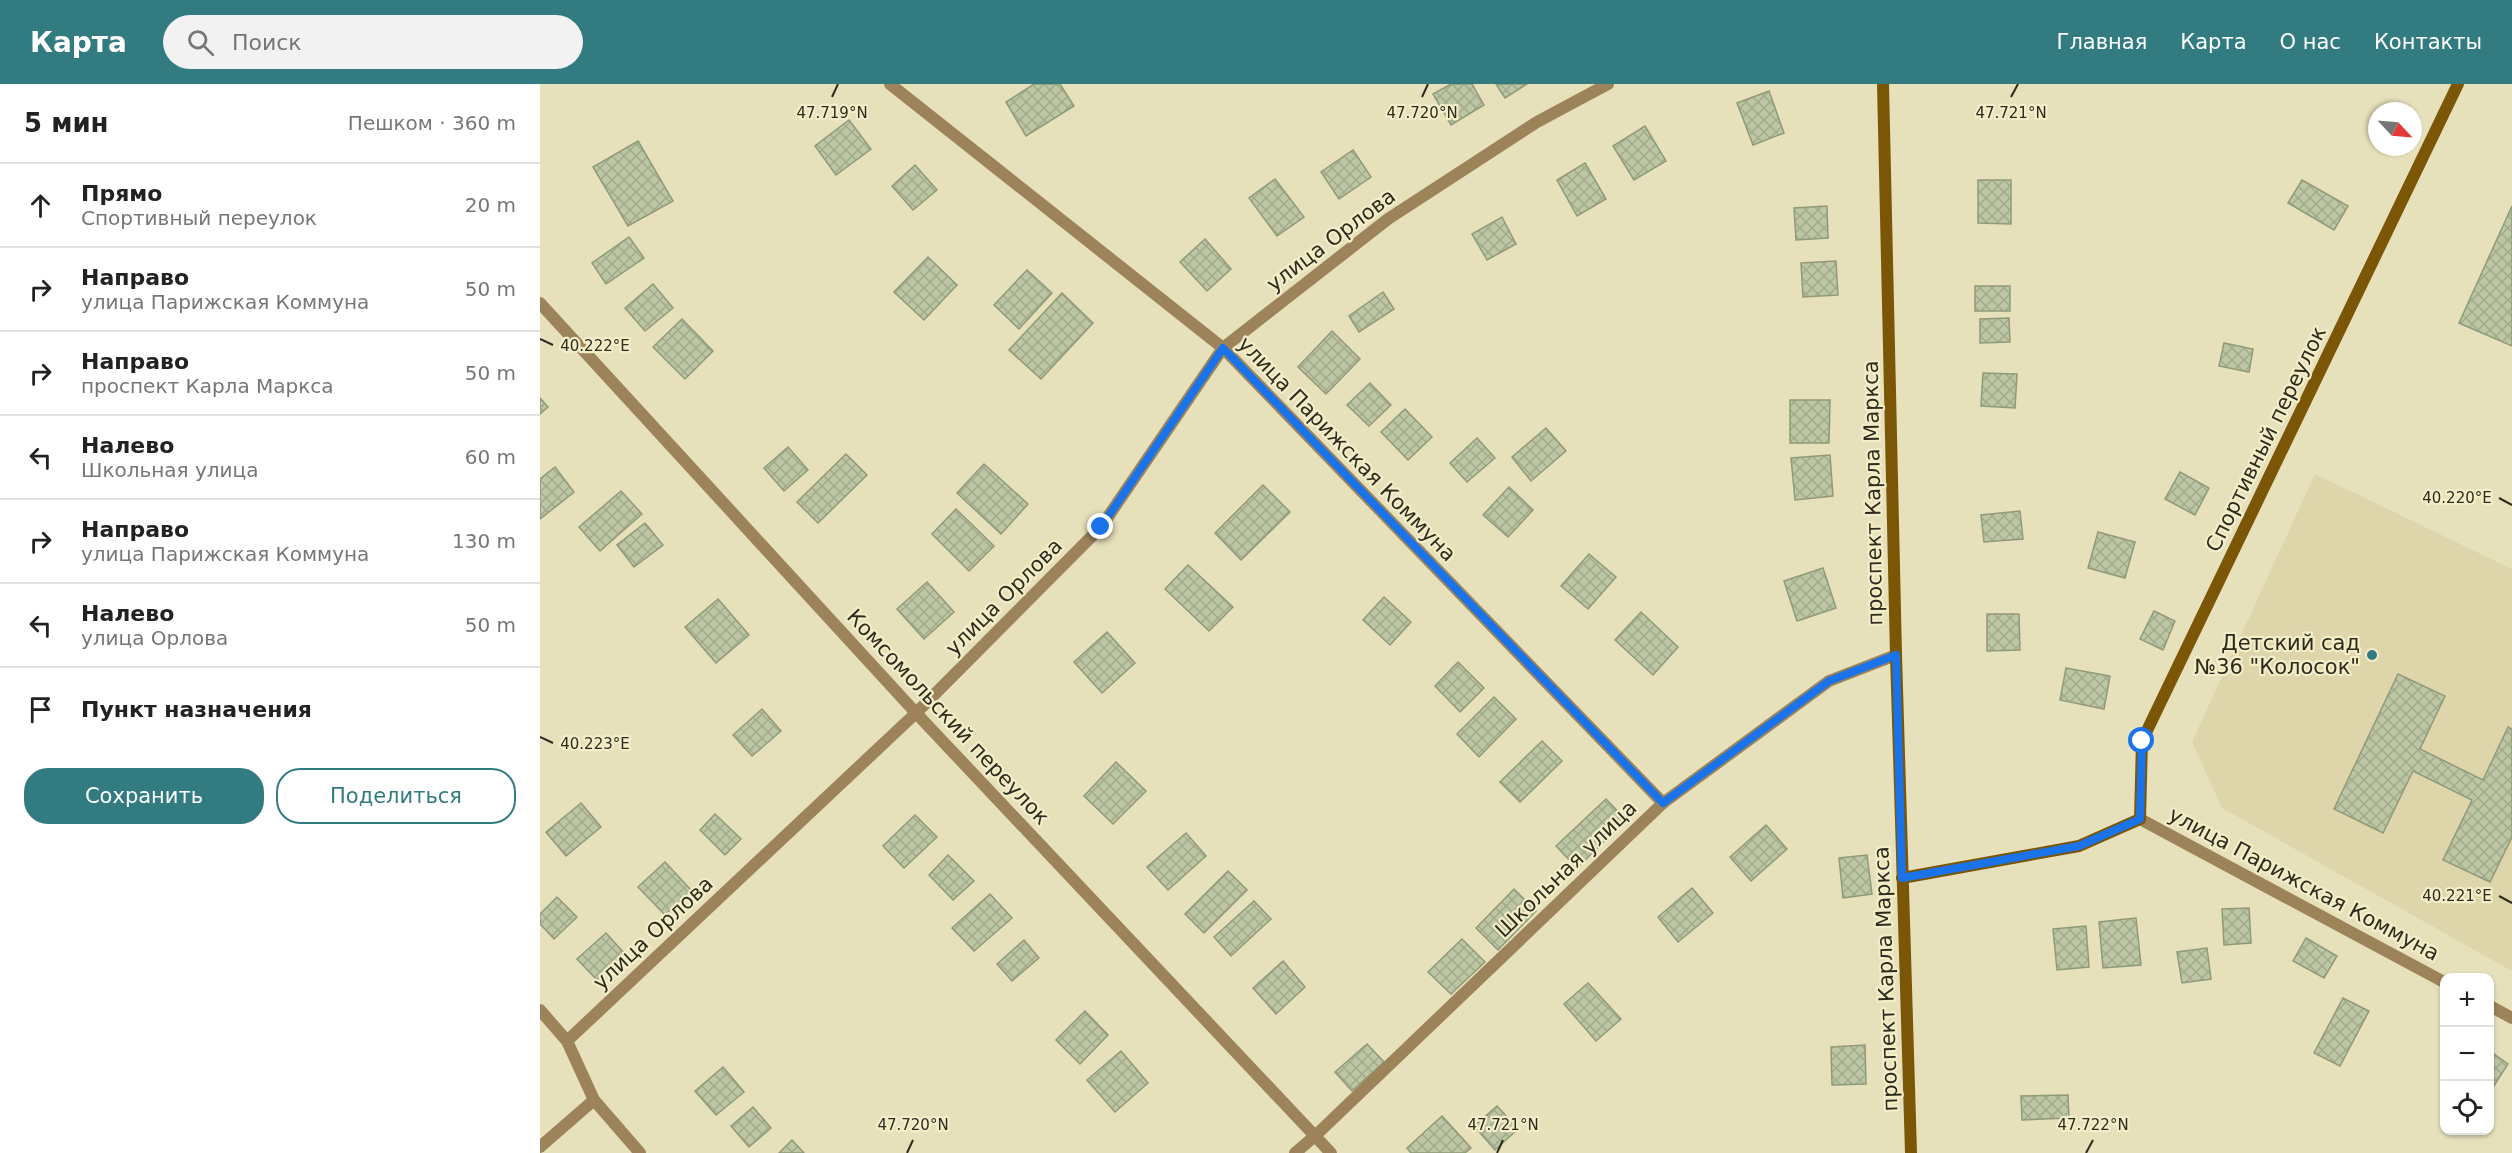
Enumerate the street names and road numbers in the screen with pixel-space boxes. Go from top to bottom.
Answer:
street label: улица Орлова [1262,184,1400,296]
street label: Спортивный переулок [2201,322,2331,556]
street label: улица Парижская Коммуна [1233,332,1461,566]
street label: проспект Карла Маркса [1859,360,1887,626]
street label: улица Орлова [941,534,1067,660]
street label: Комсомольский переулок [842,605,1054,829]
street label: Школьная улица [1491,796,1641,942]
street label: улица Парижская Коммуна [2165,802,2443,966]
street label: проспект Карла Маркса [1869,846,1903,1112]
street label: улица Орлова [588,871,718,995]

